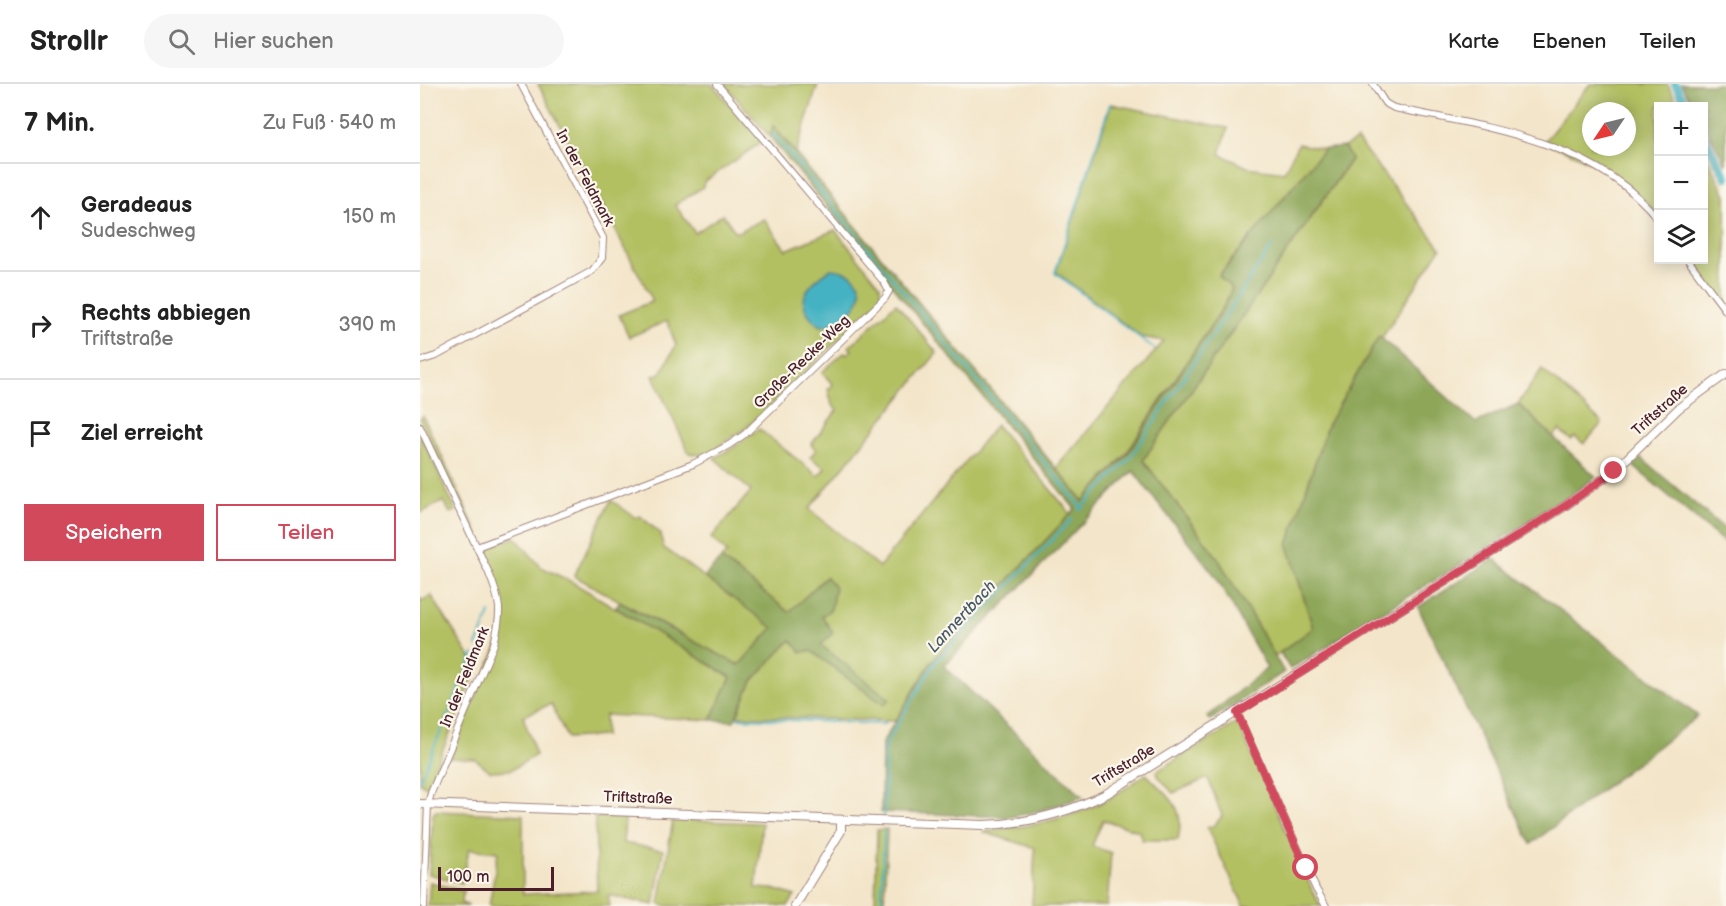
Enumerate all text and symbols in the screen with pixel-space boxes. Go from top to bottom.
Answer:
search box [144,14,564,68]
text: Strollr [30,25,108,58]
icon: search [165,25,198,58]
text: Hier suchen [213,28,334,55]
text: Karte [1448,29,1499,54]
text: Ebenen [1532,29,1606,54]
text: Teilen [1639,29,1696,54]
north arrow [1582,102,1636,156]
map controls [1654,102,1708,264]
button: + [1654,102,1708,156]
text: 7 Min. [24,108,94,139]
text: Zu Fuß · 540 m [263,111,396,135]
street label: In der Feldmark [551,126,619,230]
button: − [1654,156,1708,210]
text: Geradeaus [81,192,192,219]
icon: ahead [24,201,57,234]
text: 150 m [343,205,396,229]
button: layers [1654,210,1708,264]
text: Sudeschweg [81,219,196,243]
text: Rechts abbiegen [81,300,251,327]
icon: right [24,309,57,342]
street label: Große-Recke-Weg [750,311,854,413]
text: 390 m [338,313,396,337]
text: Triftstraße [81,327,173,351]
street label: Triftstraße [1628,380,1692,440]
icon: arrive [24,417,57,450]
text: Ziel erreicht [81,420,203,447]
route end [1600,457,1626,483]
button: Speichern [24,504,204,561]
button: Teilen [216,504,396,561]
water label: Lannertbach [924,577,1000,657]
street label: In der Feldmark [436,623,494,730]
street label: Triftstraße [1089,740,1159,792]
street label: Triftstraße [603,787,673,809]
route start [1292,854,1318,880]
scale bar [438,864,554,892]
text: 100 m [447,868,490,887]

